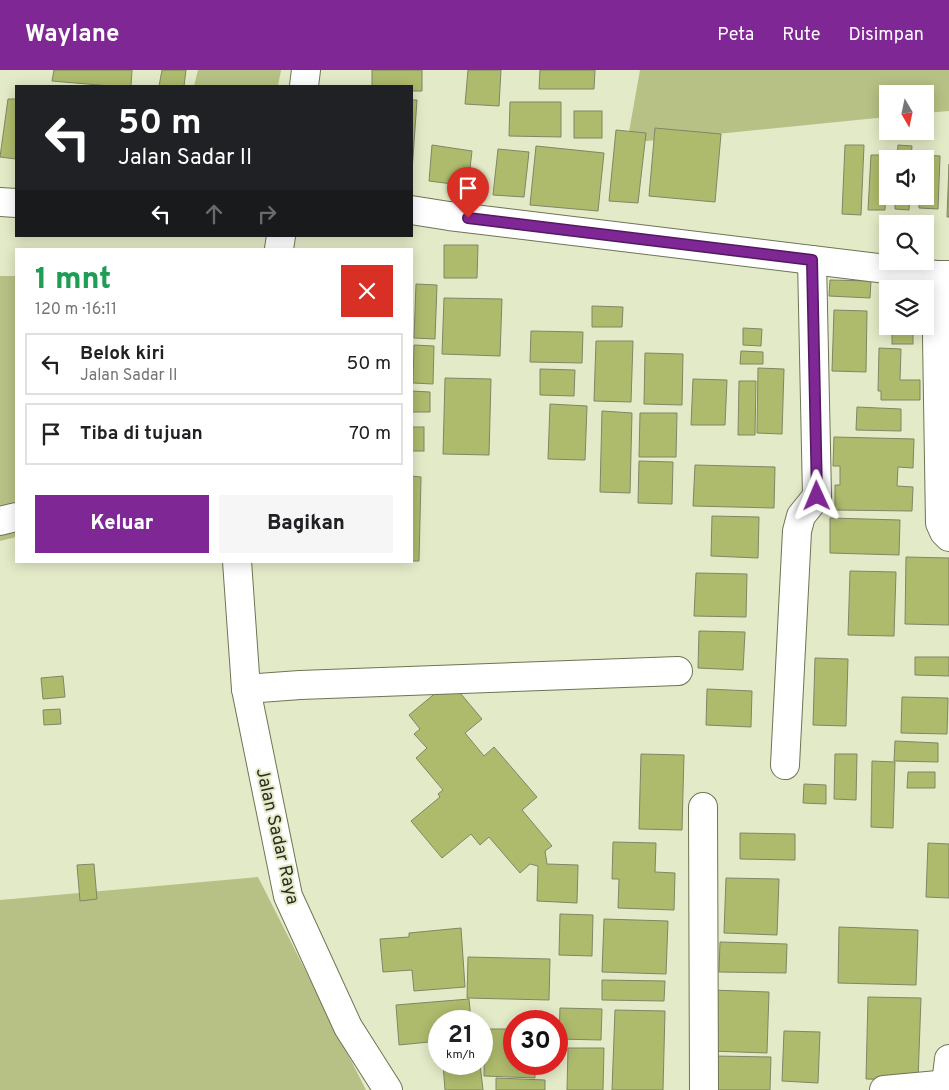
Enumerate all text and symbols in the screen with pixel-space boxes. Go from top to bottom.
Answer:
text: Waylane [25,20,119,50]
text: Peta [717,24,754,47]
text: Rute [782,24,820,47]
text: Disimpan [848,24,924,47]
north arrow [879,85,934,140]
map controls [879,85,934,335]
text: 50 m [118,102,202,146]
icon: left [35,105,100,170]
text: Jalan Sadar II [118,145,252,172]
button: sound [879,150,934,205]
pin [447,167,489,218]
icon: arrive [454,174,482,202]
icon: left [147,200,175,228]
icon: ahead [200,200,228,228]
icon: right [253,200,281,228]
button: search [879,215,934,270]
text: 1 mnt [35,262,111,299]
button: close [341,265,393,317]
button: layers [879,280,934,335]
text: 120 m · 16:11 [35,300,117,320]
text: Belok kiri [80,342,165,366]
icon: left [37,350,65,378]
text: 50 m [346,352,391,376]
text: Jalan Sadar II [80,366,178,386]
icon: arrive [37,420,65,448]
text: Tiba di tujuan [80,422,203,446]
text: 70 m [349,422,391,446]
position arrow [790,469,842,521]
button: Keluar [35,495,209,553]
button: Bagikan [219,495,393,553]
street label: Jalan Sadar Raya [250,766,303,907]
speed limit sign: 30 [503,1010,568,1075]
text: 21 [448,1020,473,1052]
text: km/h [446,1047,475,1063]

